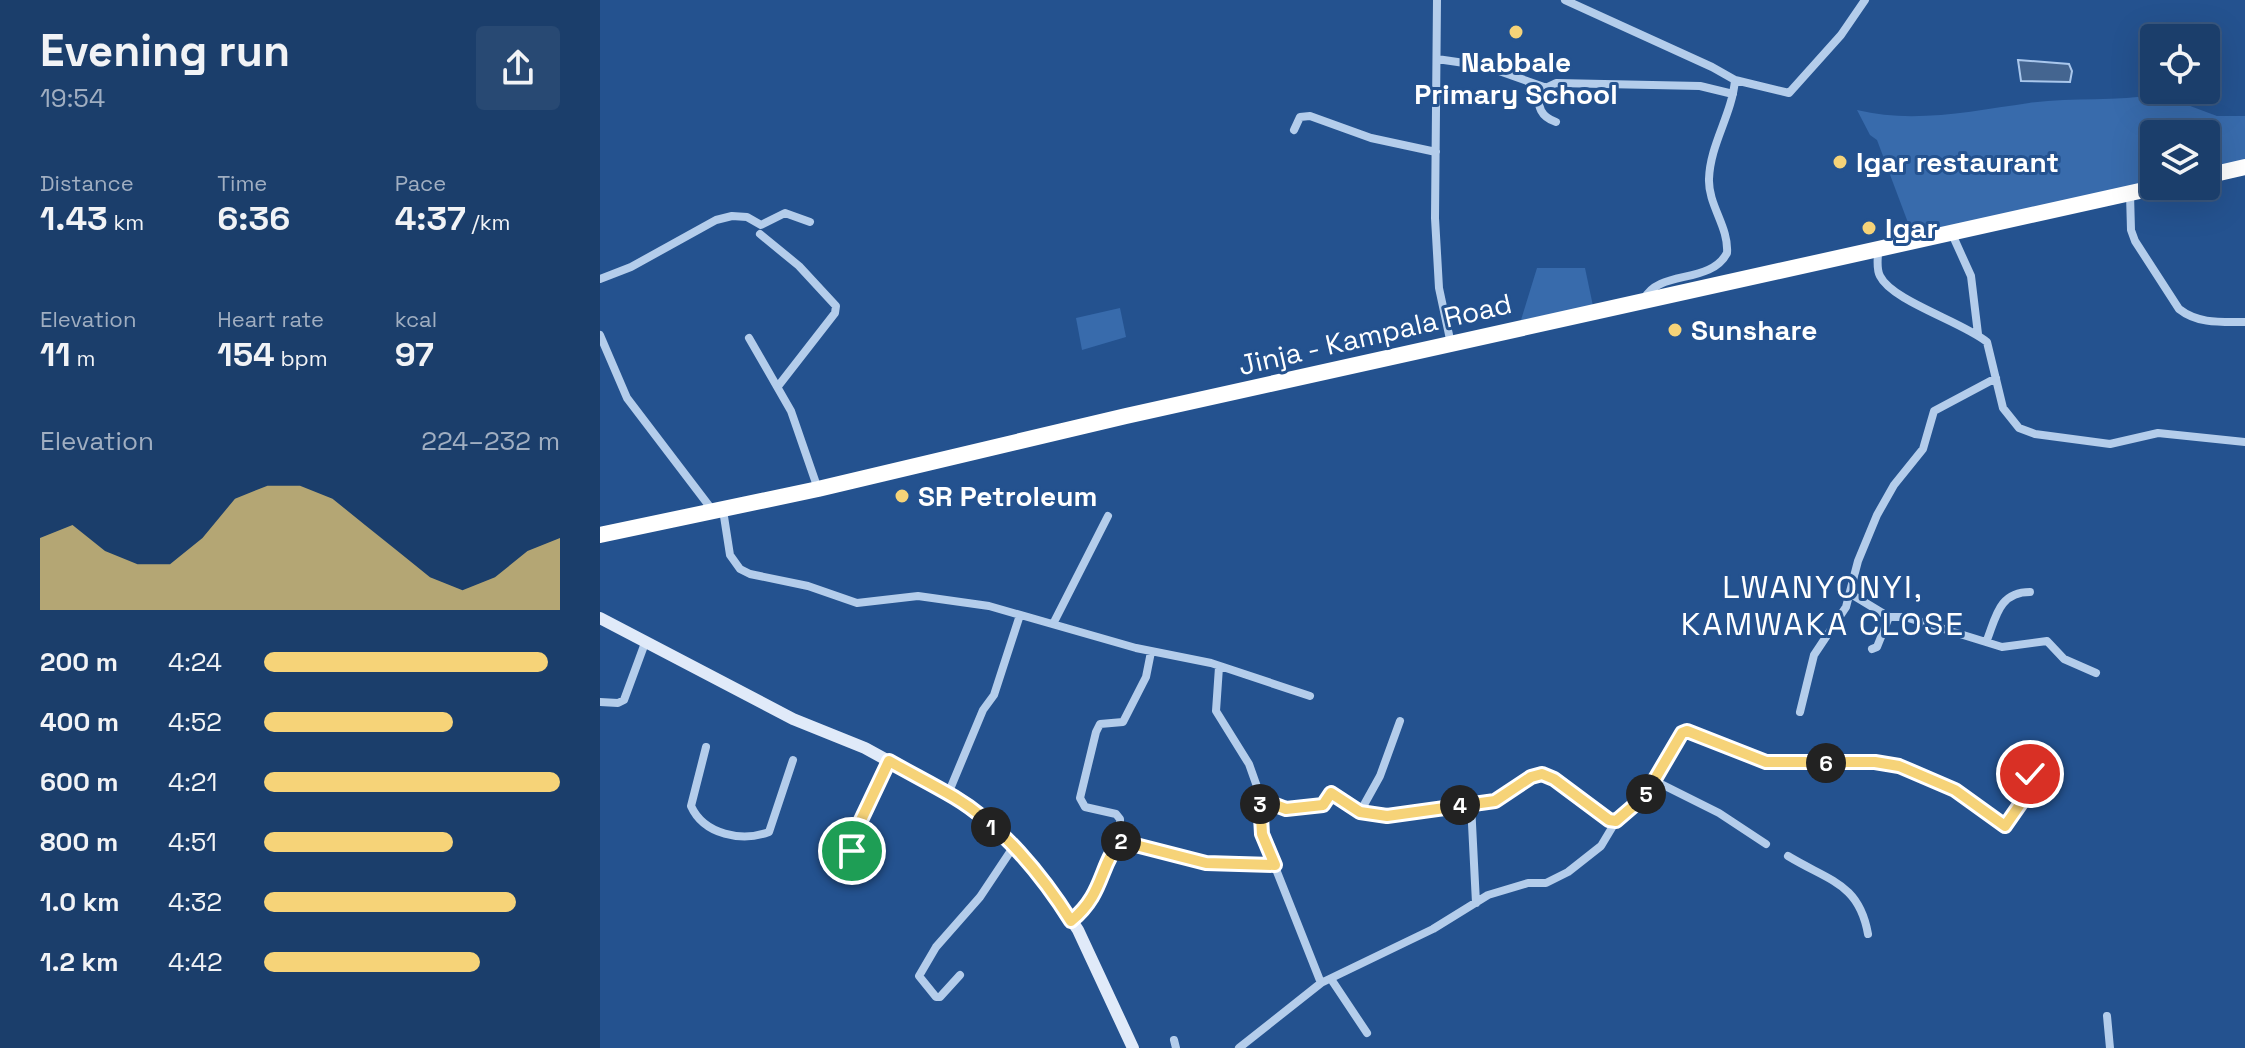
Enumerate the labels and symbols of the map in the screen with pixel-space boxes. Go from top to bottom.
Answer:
marker: Nabbale Primary School [1507,23,1525,41]
place label: Nabbale Primary School [1414,44,1618,112]
place label: Igar restaurant [1856,144,2059,180]
marker: Igar restaurant [1831,153,1849,171]
place label: Igar [1885,210,1938,246]
marker: Igar [1860,219,1878,237]
street label: Jinja - Kampala Road [1235,285,1515,383]
place label: Sunshare [1691,312,1817,348]
marker: Sunshare [1666,321,1684,339]
place label: SR Petroleum [918,478,1097,514]
marker: SR Petroleum [893,487,911,505]
district label: LWANYONYI, KAMWAKA CLOSE [1681,567,1965,644]
pin [1996,740,2064,808]
pin: 6 [1806,743,1846,783]
pin: 5 [1626,774,1666,814]
pin: 3 [1240,784,1280,824]
pin: 4 [1440,785,1480,825]
pin: 1 [971,807,1011,847]
pin [818,817,886,885]
pin: 2 [1101,821,1141,861]

